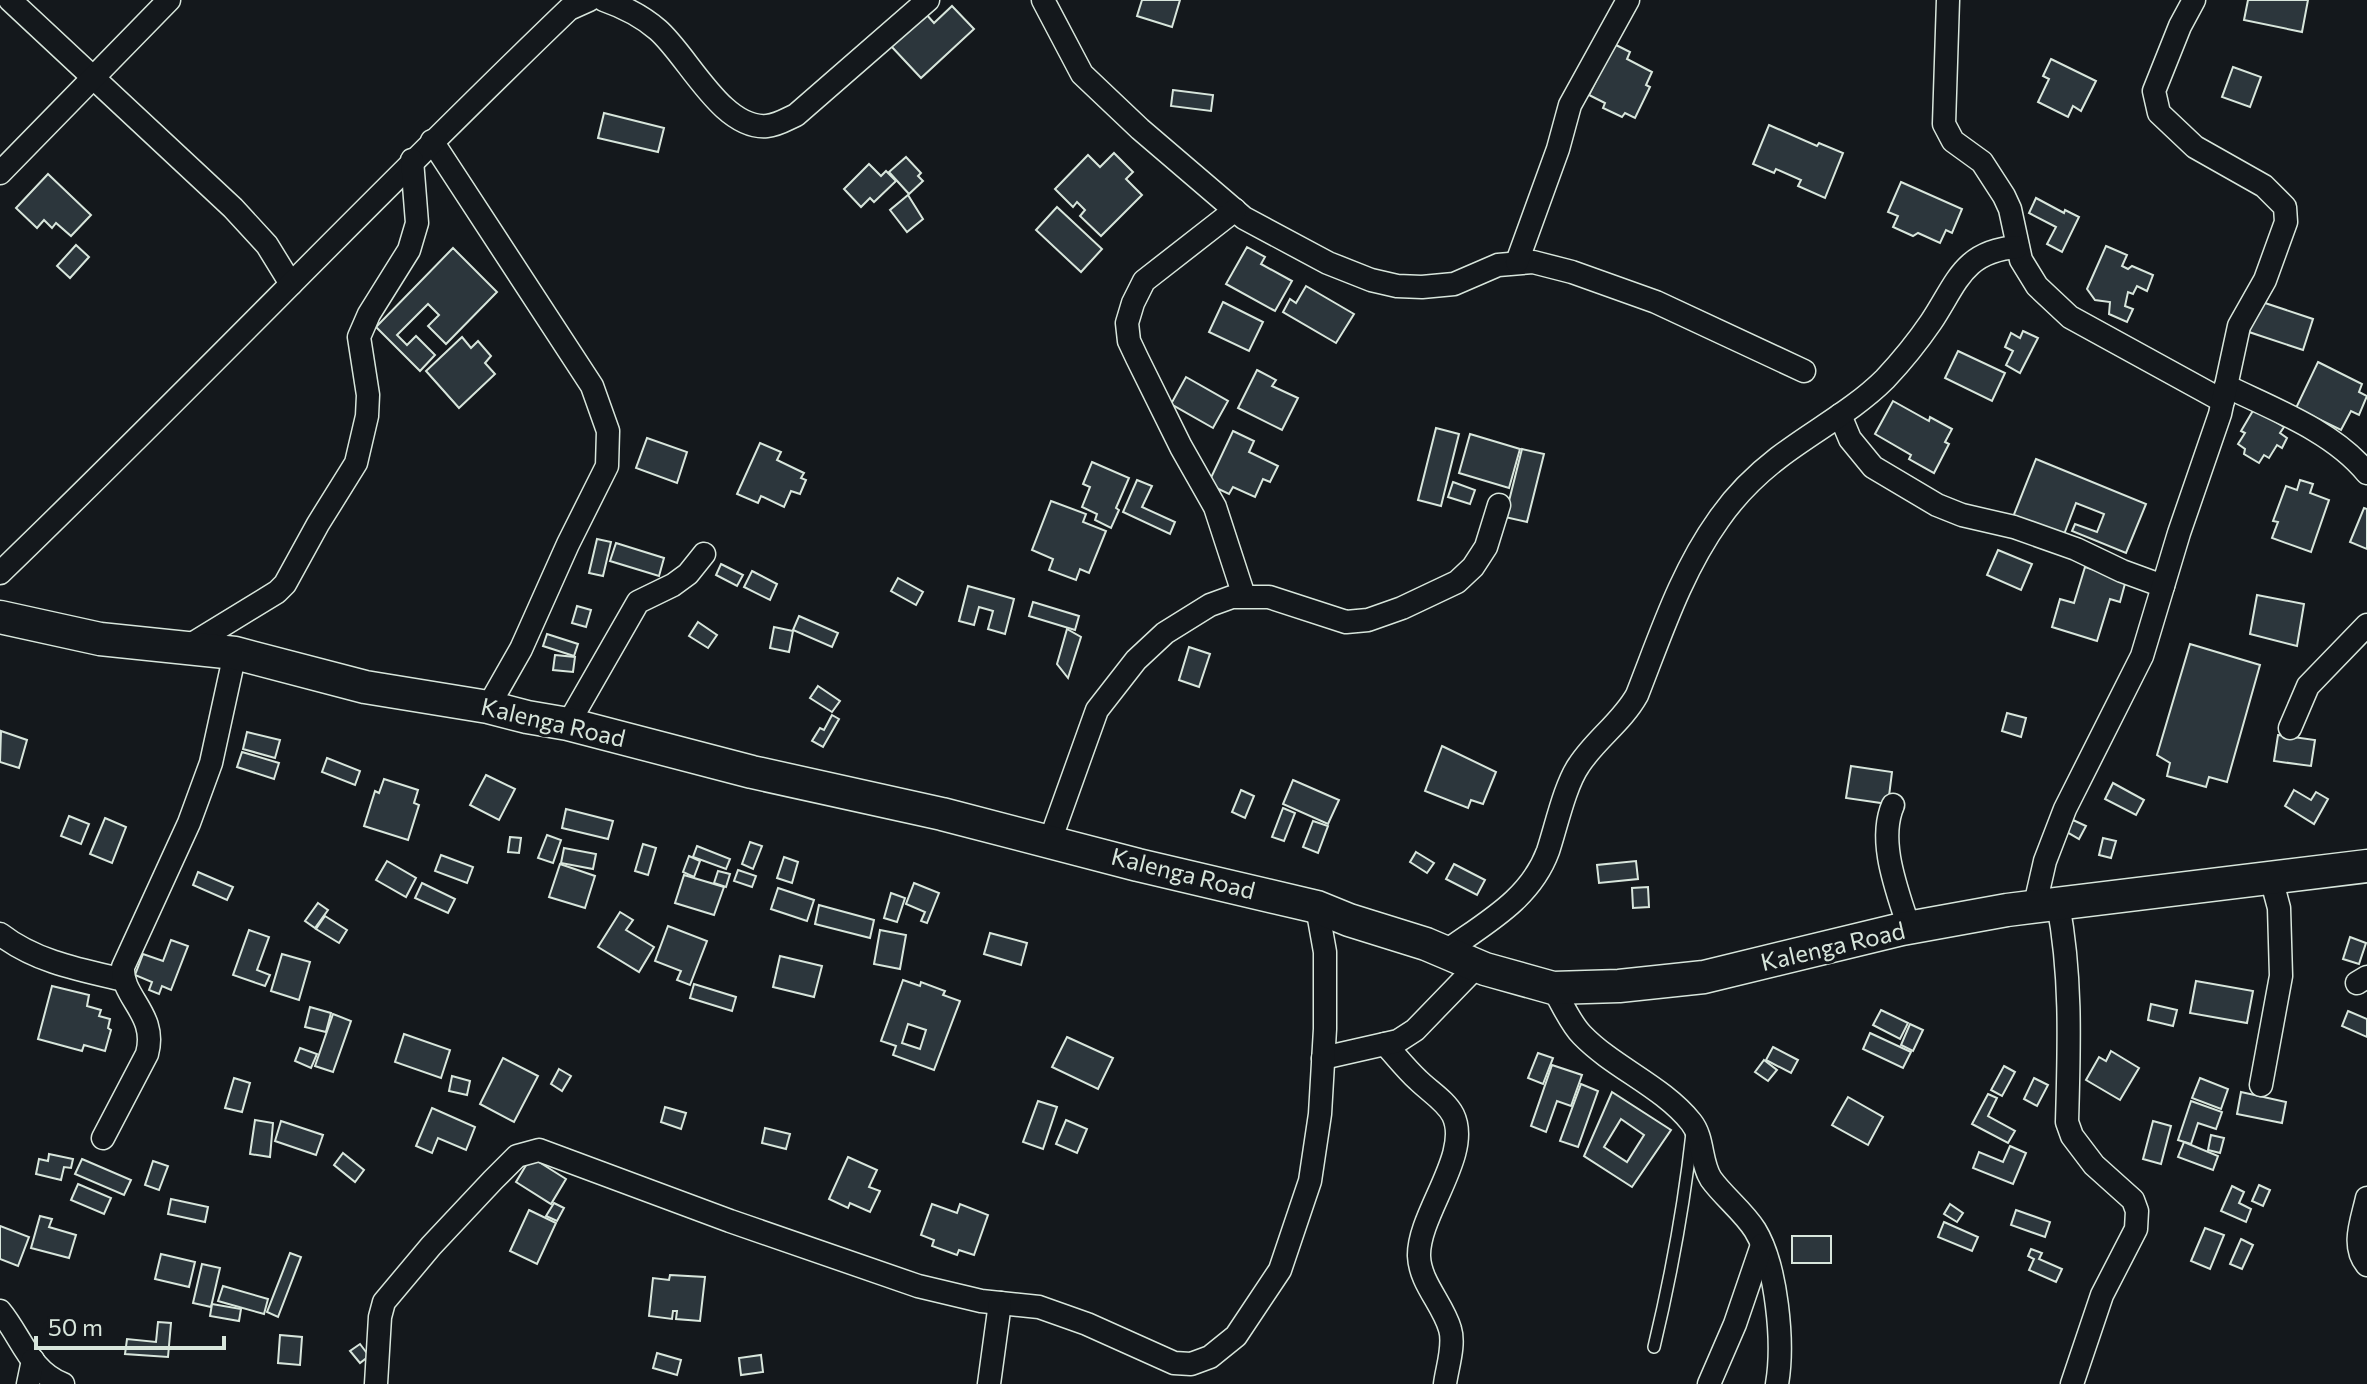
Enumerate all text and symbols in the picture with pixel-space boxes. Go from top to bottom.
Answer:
street label: Kalenga Road [478,691,628,752]
street label: Kalenga Road [1108,841,1258,904]
street label: Kalenga Road [1758,915,1908,976]
scale bar [36,1300,224,1350]
text: 50 m [48,1312,103,1341]

